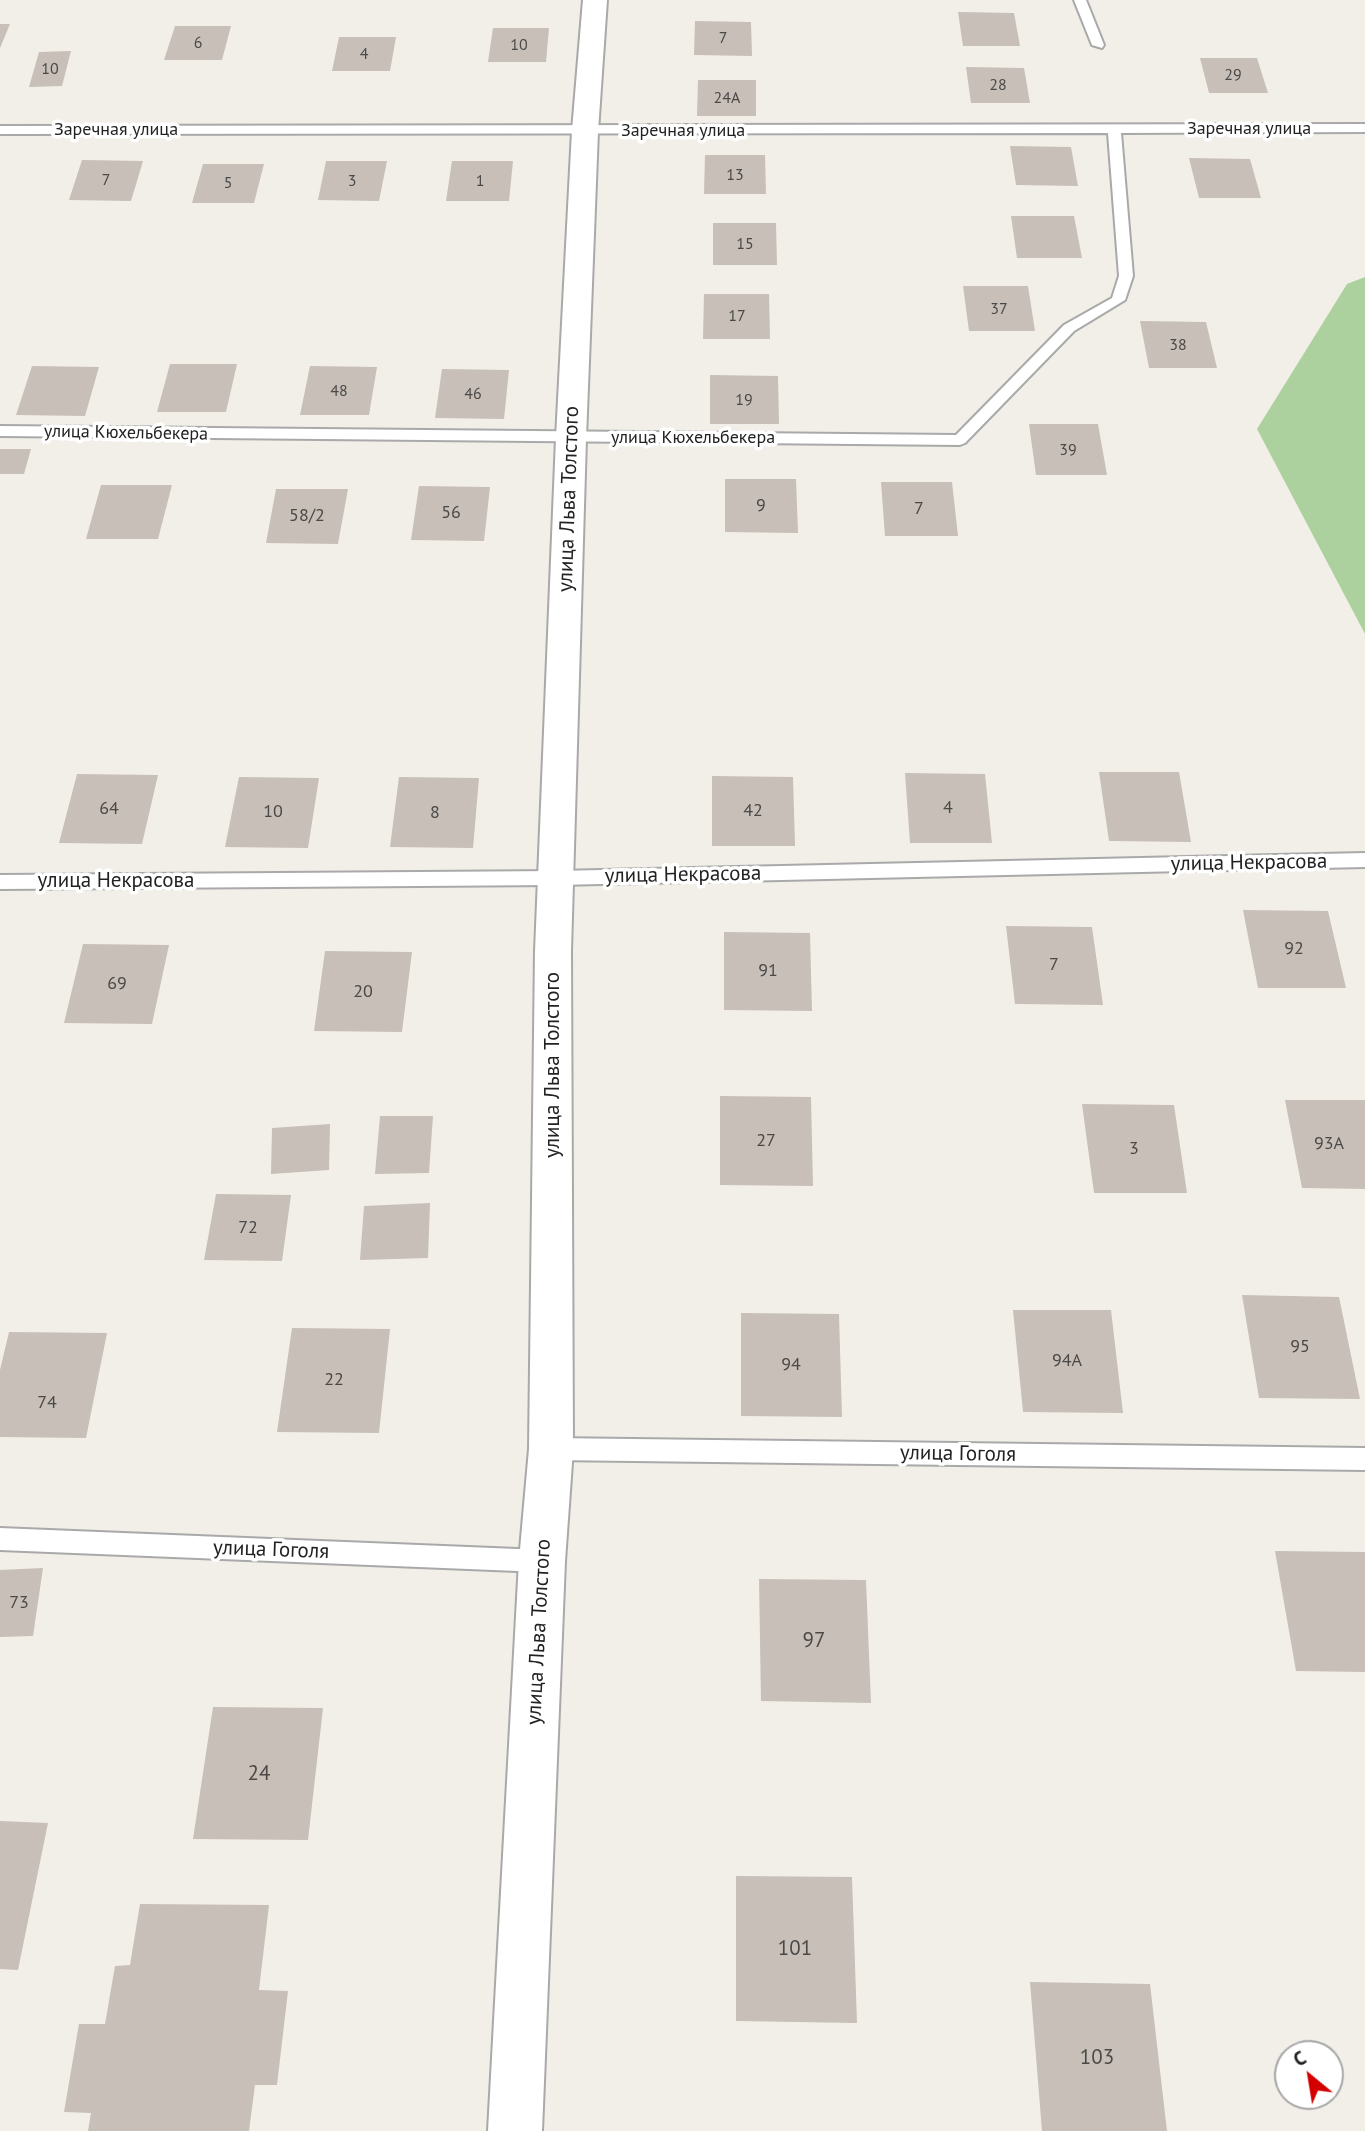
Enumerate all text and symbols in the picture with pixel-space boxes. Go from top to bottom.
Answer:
house number: 7 [719,28,727,48]
house number: 6 [194,33,202,53]
house number: 10 [510,35,528,55]
house number: 4 [360,44,368,64]
house number: 10 [41,59,59,79]
house number: 29 [1224,65,1242,85]
house number: 28 [989,75,1007,95]
house number: 24А [714,88,740,108]
street label: Заречная улица [1187,118,1311,140]
street label: Заречная улица [54,119,178,141]
street label: Заречная улица [621,120,745,142]
house number: 13 [726,165,744,185]
house number: 7 [102,170,110,190]
house number: 3 [348,171,356,191]
house number: 1 [476,171,484,191]
house number: 5 [224,173,232,193]
house number: 15 [736,234,754,254]
house number: 37 [990,299,1008,319]
house number: 17 [728,306,746,326]
house number: 38 [1169,335,1187,355]
house number: 48 [330,381,348,401]
house number: 46 [464,384,482,404]
house number: 19 [735,390,753,410]
street label: улица Льва Толстого [553,406,585,592]
street label: улица Кюхельбекера [44,421,208,445]
street label: улица Кюхельбекера [611,427,775,449]
house number: 39 [1059,440,1077,460]
house number: 9 [756,495,766,517]
house number: 7 [914,498,924,520]
house number: 56 [441,502,461,524]
house number: 58/2 [289,505,325,527]
house number: 4 [943,797,953,819]
house number: 64 [99,798,119,820]
house number: 42 [743,800,763,822]
house number: 10 [263,801,283,823]
house number: 8 [430,802,440,824]
street label: улица Некрасова [1170,849,1328,877]
street label: улица Некрасова [604,861,762,889]
street label: улица Некрасова [38,868,194,894]
house number: 92 [1284,938,1304,960]
house number: 7 [1049,954,1059,976]
house number: 91 [758,960,778,982]
street label: улица Льва Толстого [540,972,566,1158]
house number: 69 [107,973,127,995]
house number: 20 [353,981,373,1003]
house number: 27 [756,1130,776,1152]
house number: 93А [1314,1133,1344,1155]
house number: 3 [1129,1138,1139,1160]
house number: 72 [238,1217,258,1239]
house number: 95 [1290,1336,1310,1358]
house number: 94А [1052,1350,1082,1372]
house number: 94 [781,1354,801,1376]
house number: 22 [324,1369,344,1391]
house number: 74 [37,1392,57,1414]
street label: улица Гоголя [900,1440,1016,1468]
street label: улица Гоголя [212,1535,330,1565]
street label: улица Льва Толстого [522,1538,556,1726]
house number: 73 [9,1592,29,1614]
house number: 97 [803,1628,825,1654]
house number: 24 [248,1761,270,1787]
house number: 101 [778,1936,812,1962]
north arrow [1274,2040,1344,2110]
house number: 103 [1080,2045,1114,2071]
text: С [1289,2045,1310,2072]

